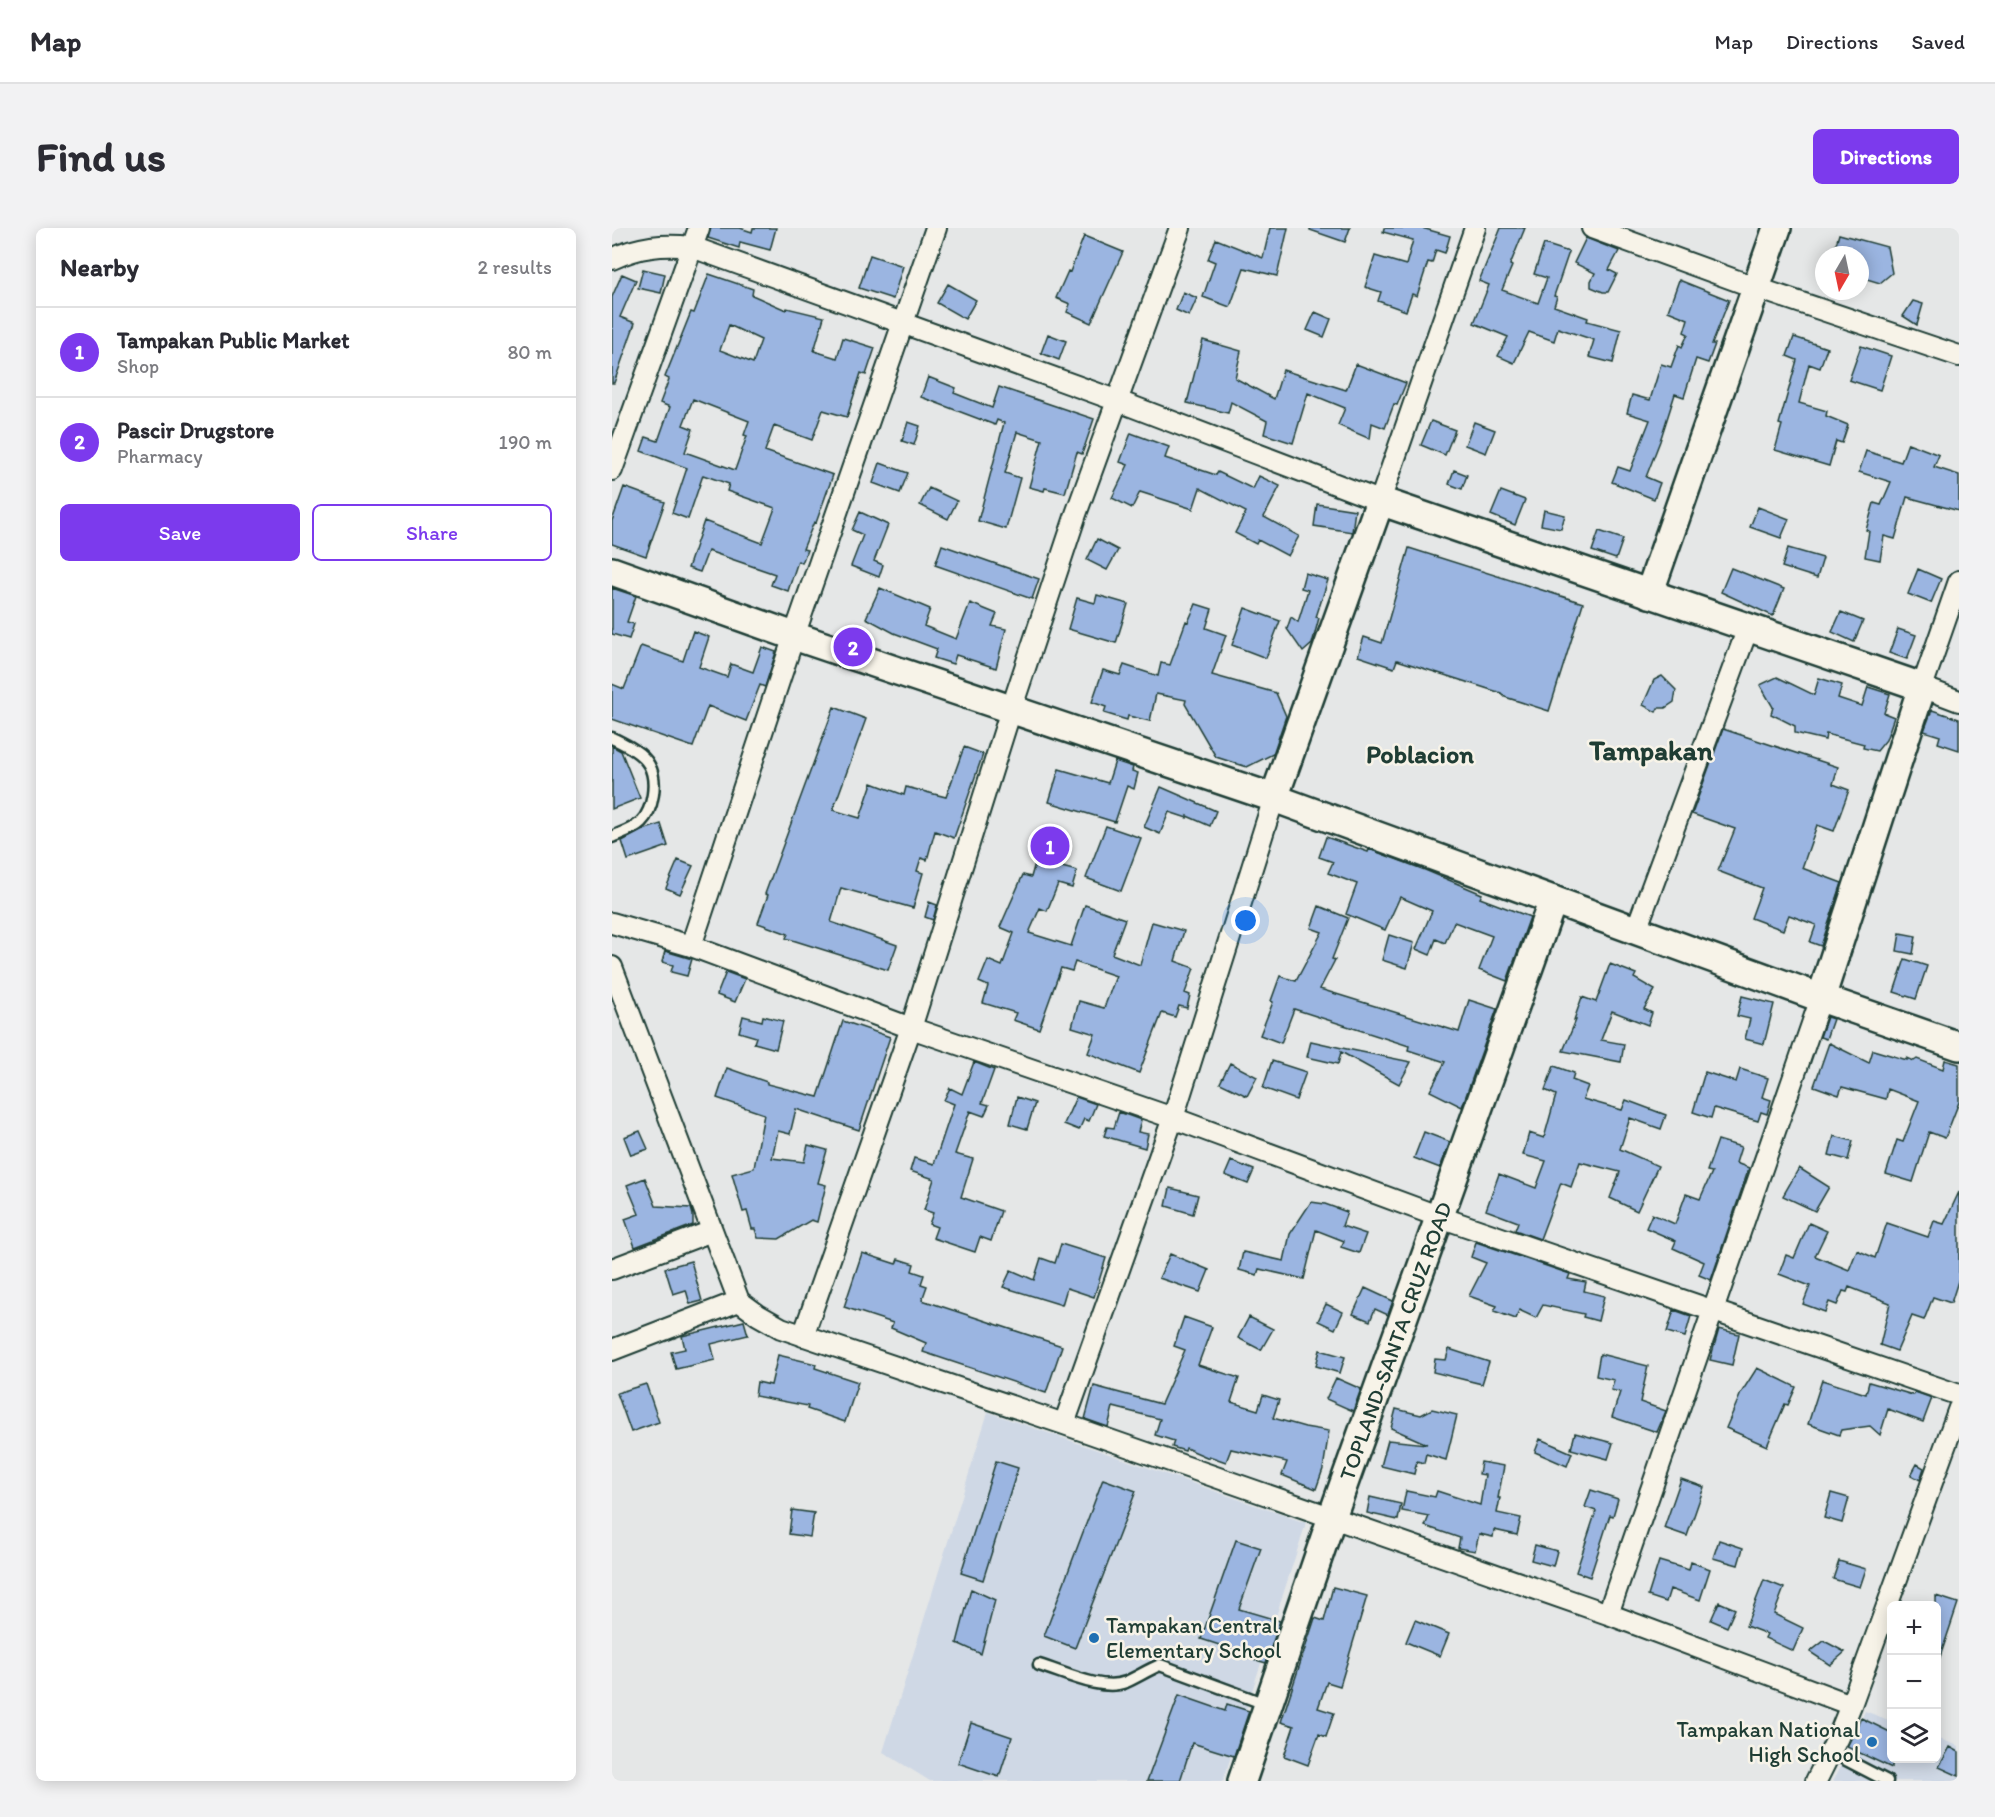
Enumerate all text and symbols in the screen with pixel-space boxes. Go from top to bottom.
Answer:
text: Map [30,24,81,58]
text: Map [1715,29,1753,54]
text: Directions [1786,29,1878,54]
text: Saved [1911,29,1965,54]
button: Directions [1813,129,1959,184]
text: Find us [36,131,166,182]
north arrow [1815,246,1869,300]
text: Nearby [60,251,139,283]
text: 2 results [478,255,552,279]
text: Tampakan Public Market [117,327,349,354]
text: 1 [75,340,84,364]
text: 80 m [507,340,552,364]
text: Shop [117,354,159,378]
text: Pascir Drugstore [117,417,274,444]
text: 2 [74,430,85,454]
text: 190 m [499,430,552,454]
text: Pharmacy [117,444,203,468]
button: Save [60,504,300,561]
button: Share [312,504,552,561]
pin: 2 [834,624,872,670]
district label: Tampakan [1588,733,1713,767]
district label: Poblacion [1366,738,1474,770]
pin: 1 [1030,824,1070,868]
your location [1231,906,1260,935]
street label: TOPLAND-SANTA CRUZ ROAD [1333,1198,1457,1484]
map controls [1887,1601,1941,1763]
button: + [1887,1601,1941,1655]
place label: Tampakan Central Elementary School [1106,1612,1281,1664]
marker: Tampakan Central Elementary School [1087,1631,1101,1645]
button: − [1887,1655,1941,1709]
button: layers [1887,1709,1941,1763]
place label: Tampakan National High School [1677,1716,1860,1768]
marker: Tampakan National High School [1865,1735,1879,1749]

